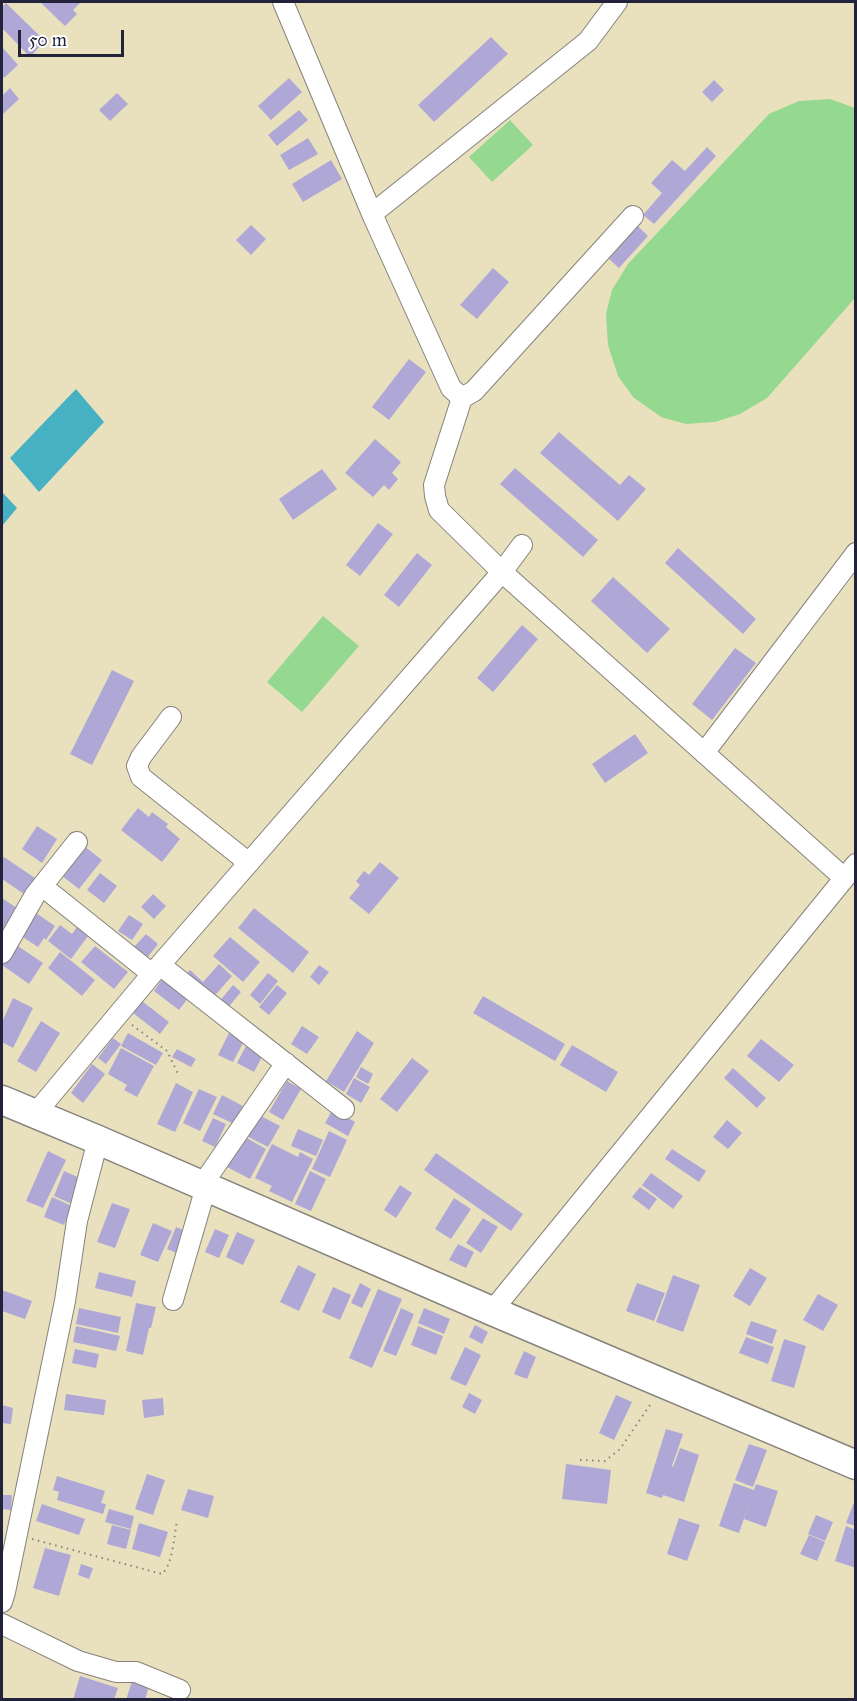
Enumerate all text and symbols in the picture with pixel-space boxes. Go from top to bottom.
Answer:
scale bar [21,18,128,56]
text: 50 m [29,29,67,51]

